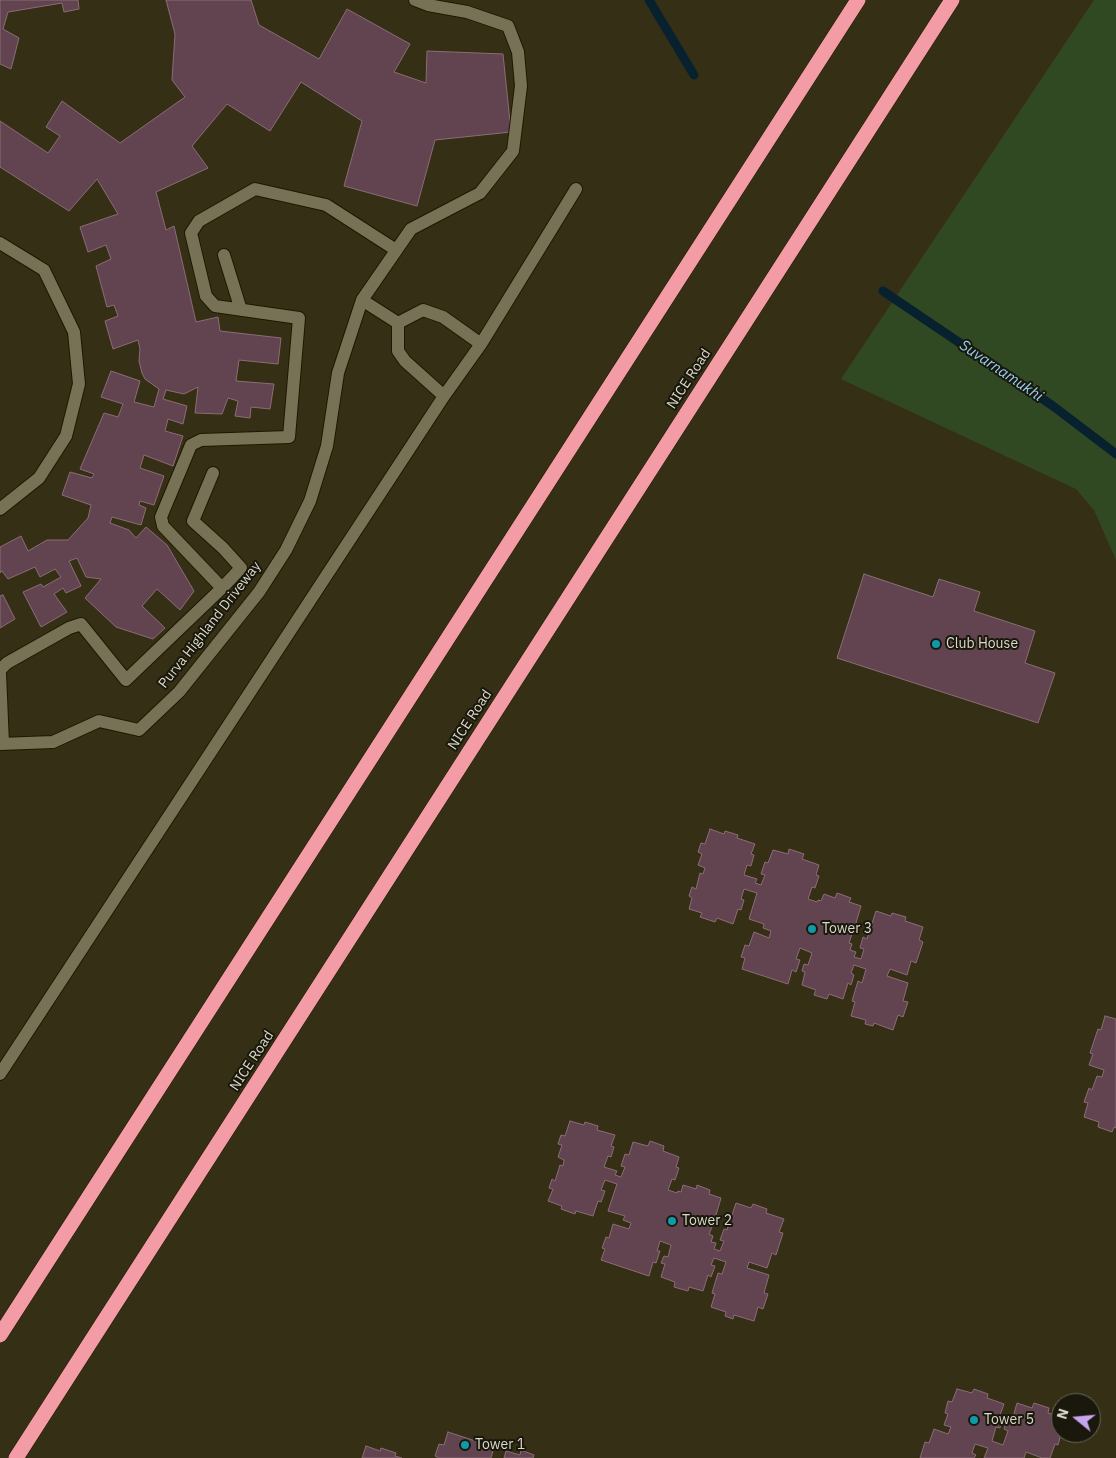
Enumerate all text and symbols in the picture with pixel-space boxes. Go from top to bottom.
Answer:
water label: Suvarnamukhi [956,336,1046,406]
street label: NICE Road [663,346,715,412]
street label: Purva Highland Driveway [155,558,265,692]
place label: Club House [946,636,1018,652]
marker: Club House [930,638,942,650]
street label: NICE Road [444,687,496,753]
place label: Tower 3 [822,921,872,937]
marker: Tower 3 [806,923,818,935]
street label: NICE Road [226,1028,278,1094]
place label: Tower 2 [682,1213,732,1229]
marker: Tower 2 [666,1215,678,1227]
north arrow [1051,1393,1101,1443]
text: N [1053,1406,1073,1421]
place label: Tower 5 [984,1412,1034,1428]
marker: Tower 5 [968,1414,980,1426]
place label: Tower 1 [475,1437,525,1453]
marker: Tower 1 [459,1439,471,1451]

